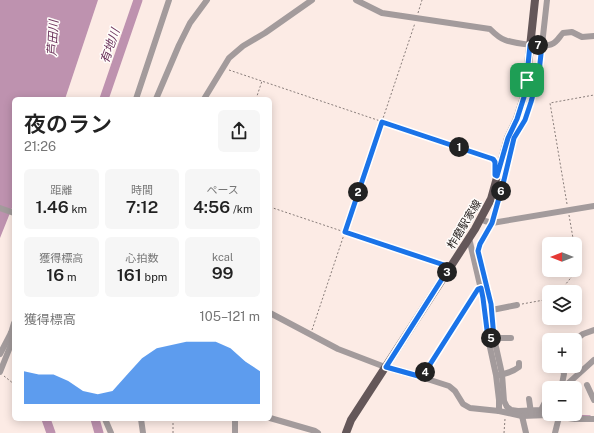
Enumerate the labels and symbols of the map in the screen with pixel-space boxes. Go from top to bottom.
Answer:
water label: 芦田川 [45,18,61,56]
water label: 有地川 [98,25,123,65]
pin: 7 [528,35,548,55]
pin [510,63,544,97]
pin: 1 [449,137,469,157]
pin: 6 [491,181,511,201]
pin: 2 [348,182,368,202]
street label: 柞磨駅家線 [445,197,483,251]
north arrow [542,237,582,277]
pin: 3 [437,262,457,282]
pin: 5 [481,328,501,348]
pin: 4 [415,362,435,382]

